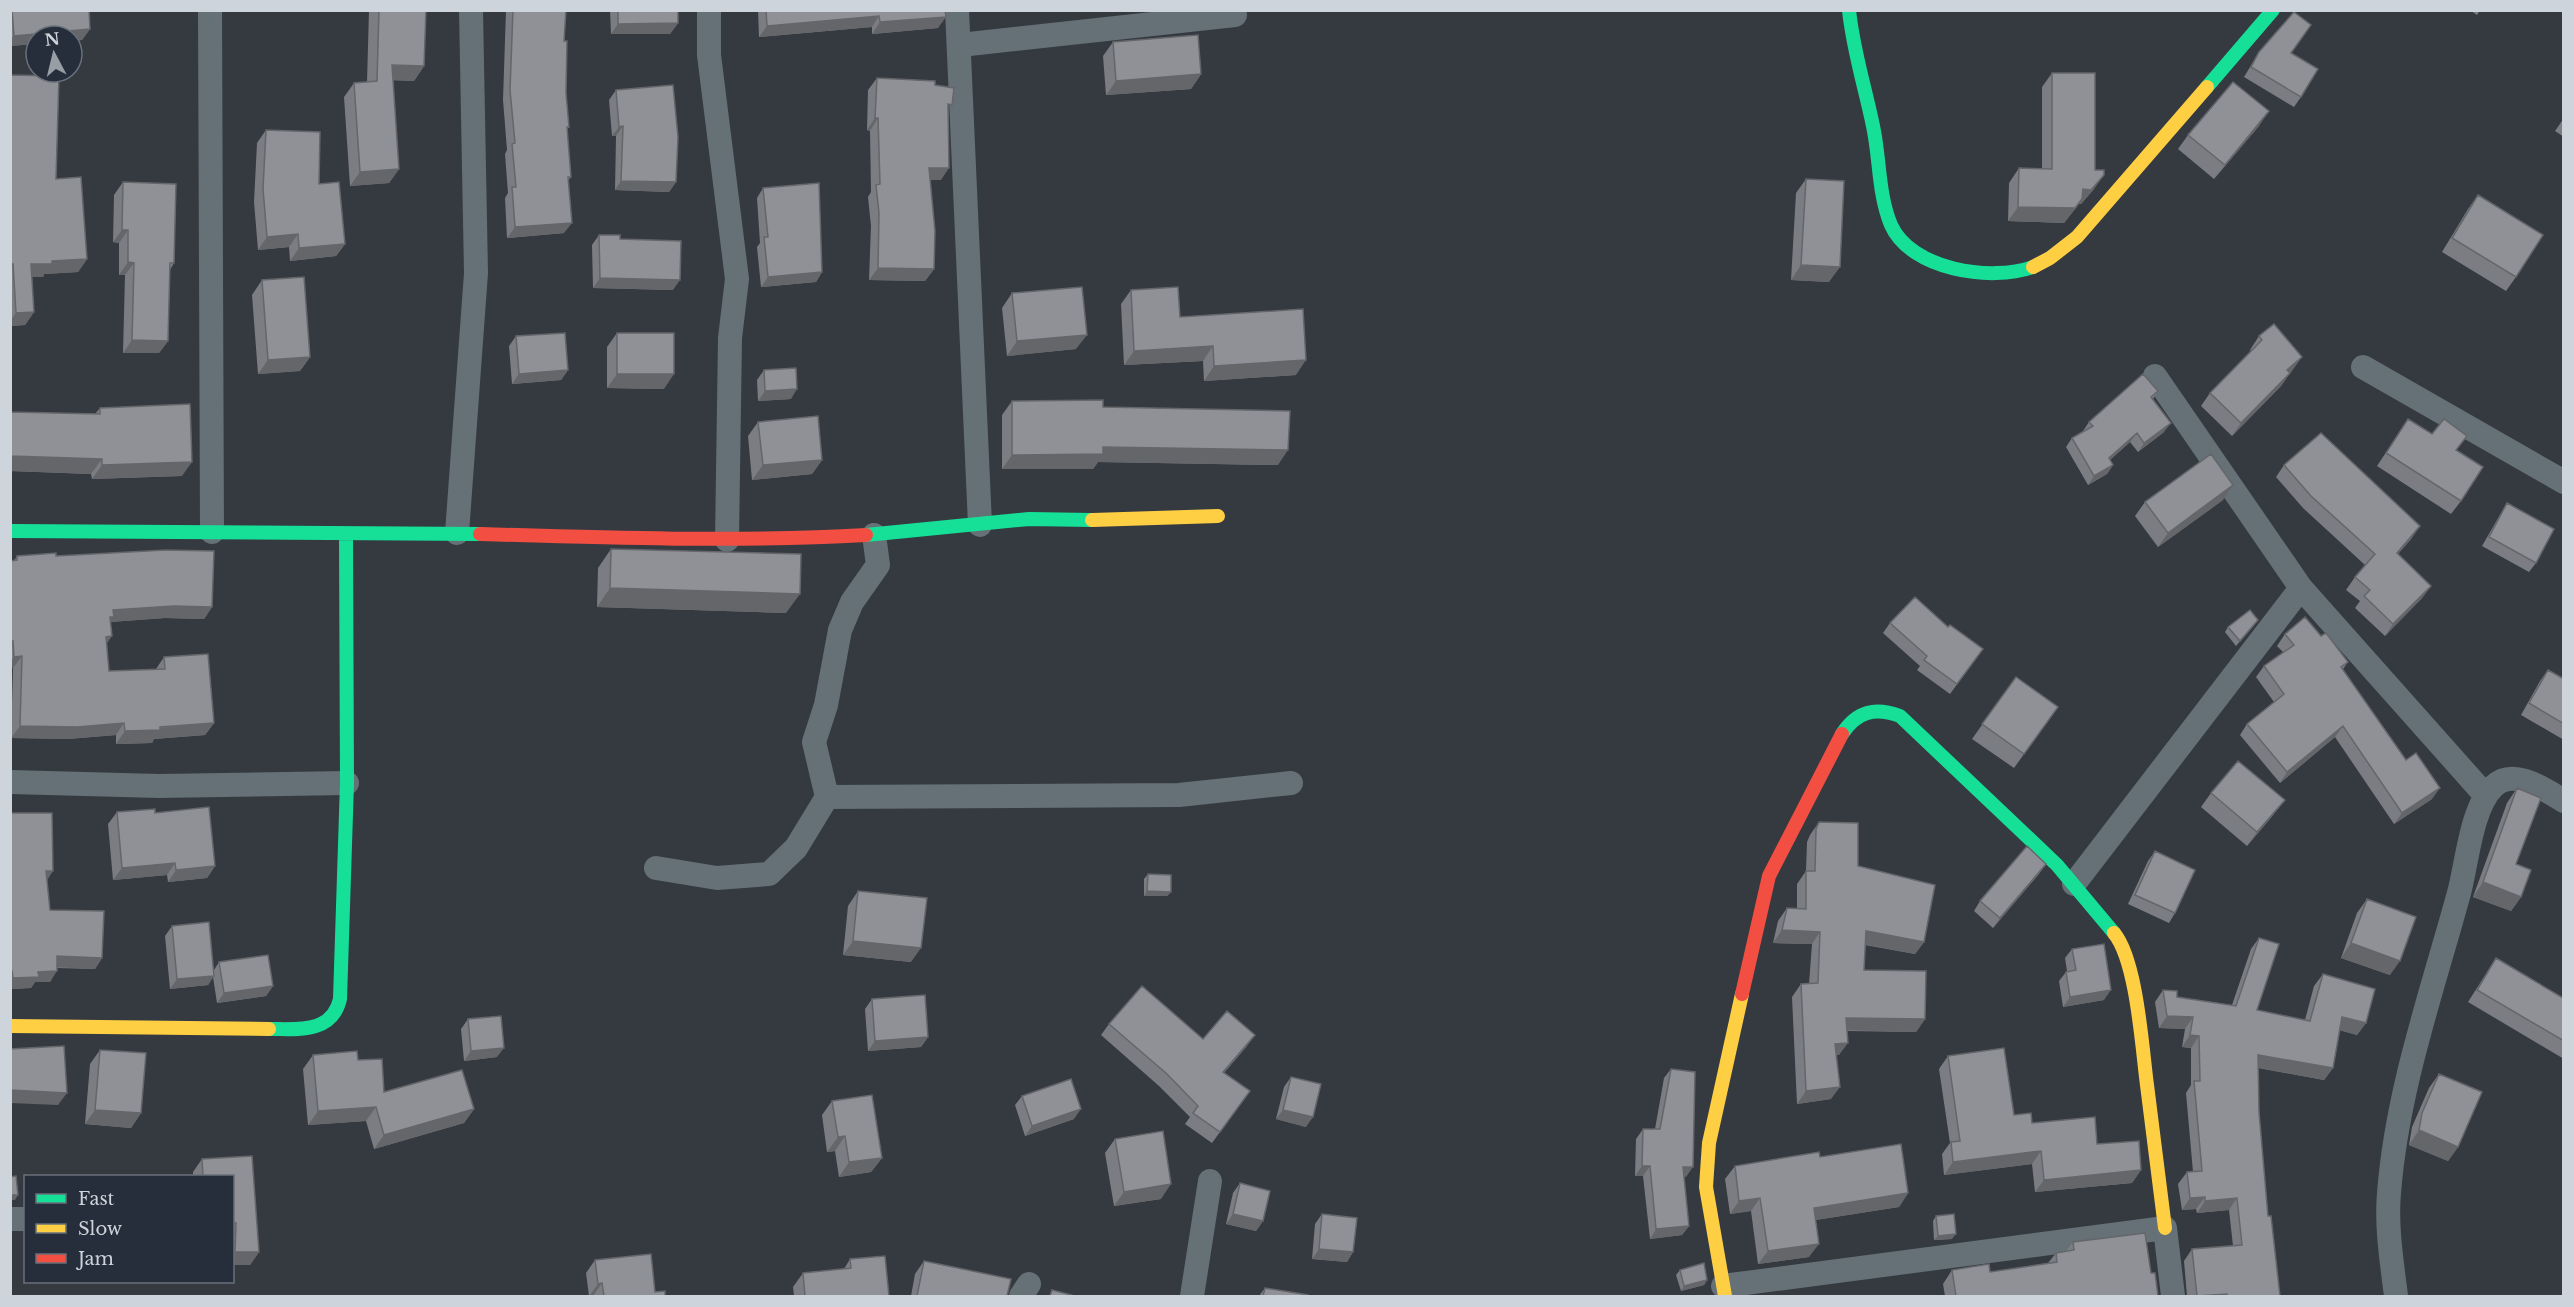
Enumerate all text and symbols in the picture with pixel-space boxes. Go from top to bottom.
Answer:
north arrow [24,24,84,84]
text: N [43,28,61,50]
legend [24,1175,234,1283]
text: Fast [78,1188,115,1210]
text: Slow [78,1218,123,1240]
text: Jam [76,1248,114,1270]

